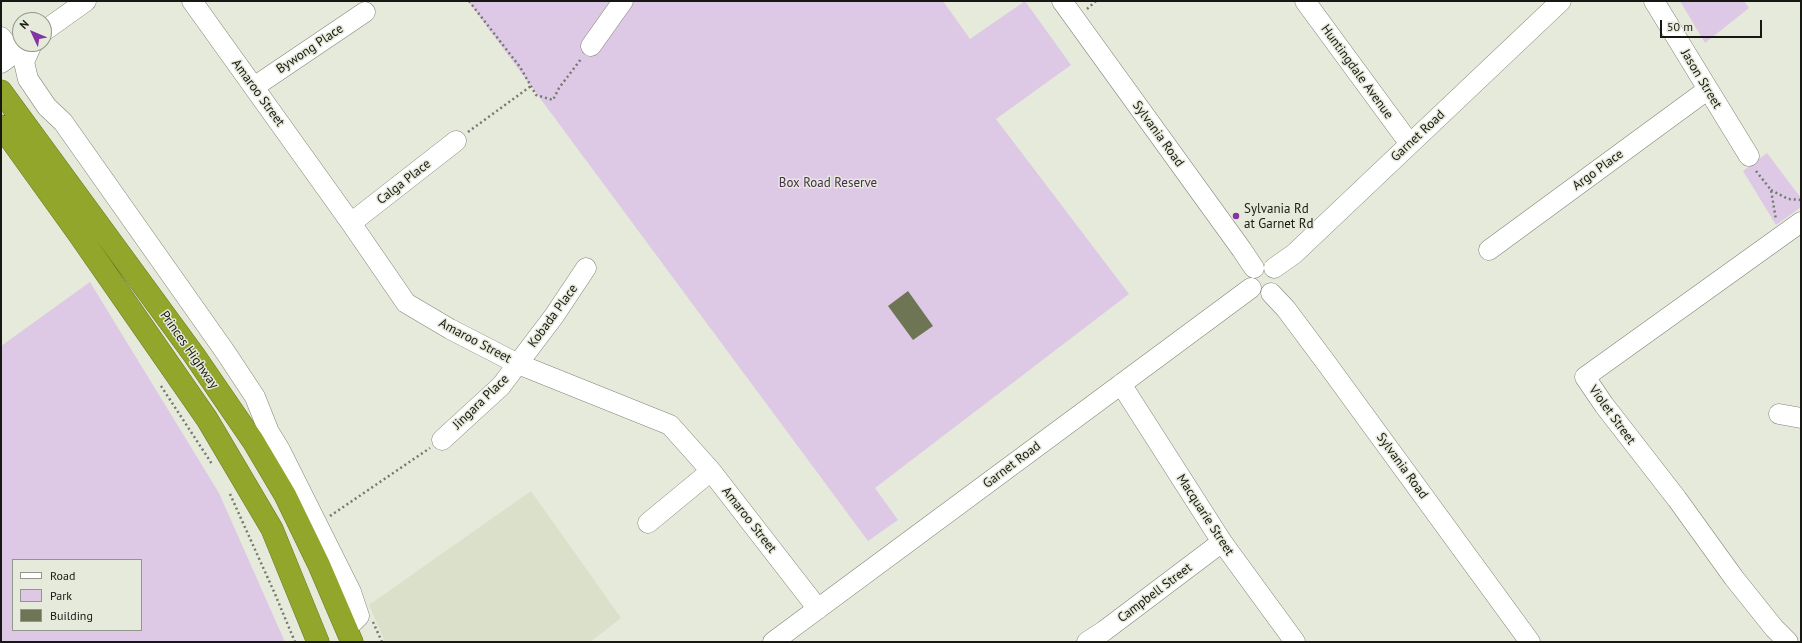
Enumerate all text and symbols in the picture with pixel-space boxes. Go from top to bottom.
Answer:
north arrow [12,12,52,52]
scale bar [1662,12,1764,38]
text: N [17,17,32,32]
text: 50 m [1667,19,1693,34]
street label: Bywong Place [274,21,346,77]
street label: Huntingdale Avenue [1318,22,1396,122]
street label: Jason Street [1677,47,1725,111]
street label: Amaroo Street [228,56,288,130]
street label: Sylvania Road [1129,98,1187,170]
street label: Garnet Road [1388,107,1448,165]
street label: Argo Place [1569,146,1627,194]
street label: Calga Place [374,156,434,208]
park label: Box Road Reserve [779,175,877,191]
place label: Sylvania Rd at Garnet Rd [1244,201,1313,232]
marker: Sylvania Rd at Garnet Rd [1231,211,1241,221]
street label: Kobada Place [525,281,581,351]
street label: Princes Highway [156,308,222,392]
street label: Amaroo Street [436,315,514,367]
street label: Jingara Place [450,371,512,433]
street label: Violet Street [1585,382,1639,448]
street label: Sylvania Road [1373,430,1431,502]
street label: Garnet Road [980,438,1044,492]
street label: Macquarie Street [1173,471,1237,559]
street label: Amaroo Street [718,484,780,556]
legend [12,559,142,631]
street label: Campbell Street [1115,560,1195,626]
text: Road [50,568,75,583]
text: Park [50,588,72,603]
text: Building [50,608,93,623]

